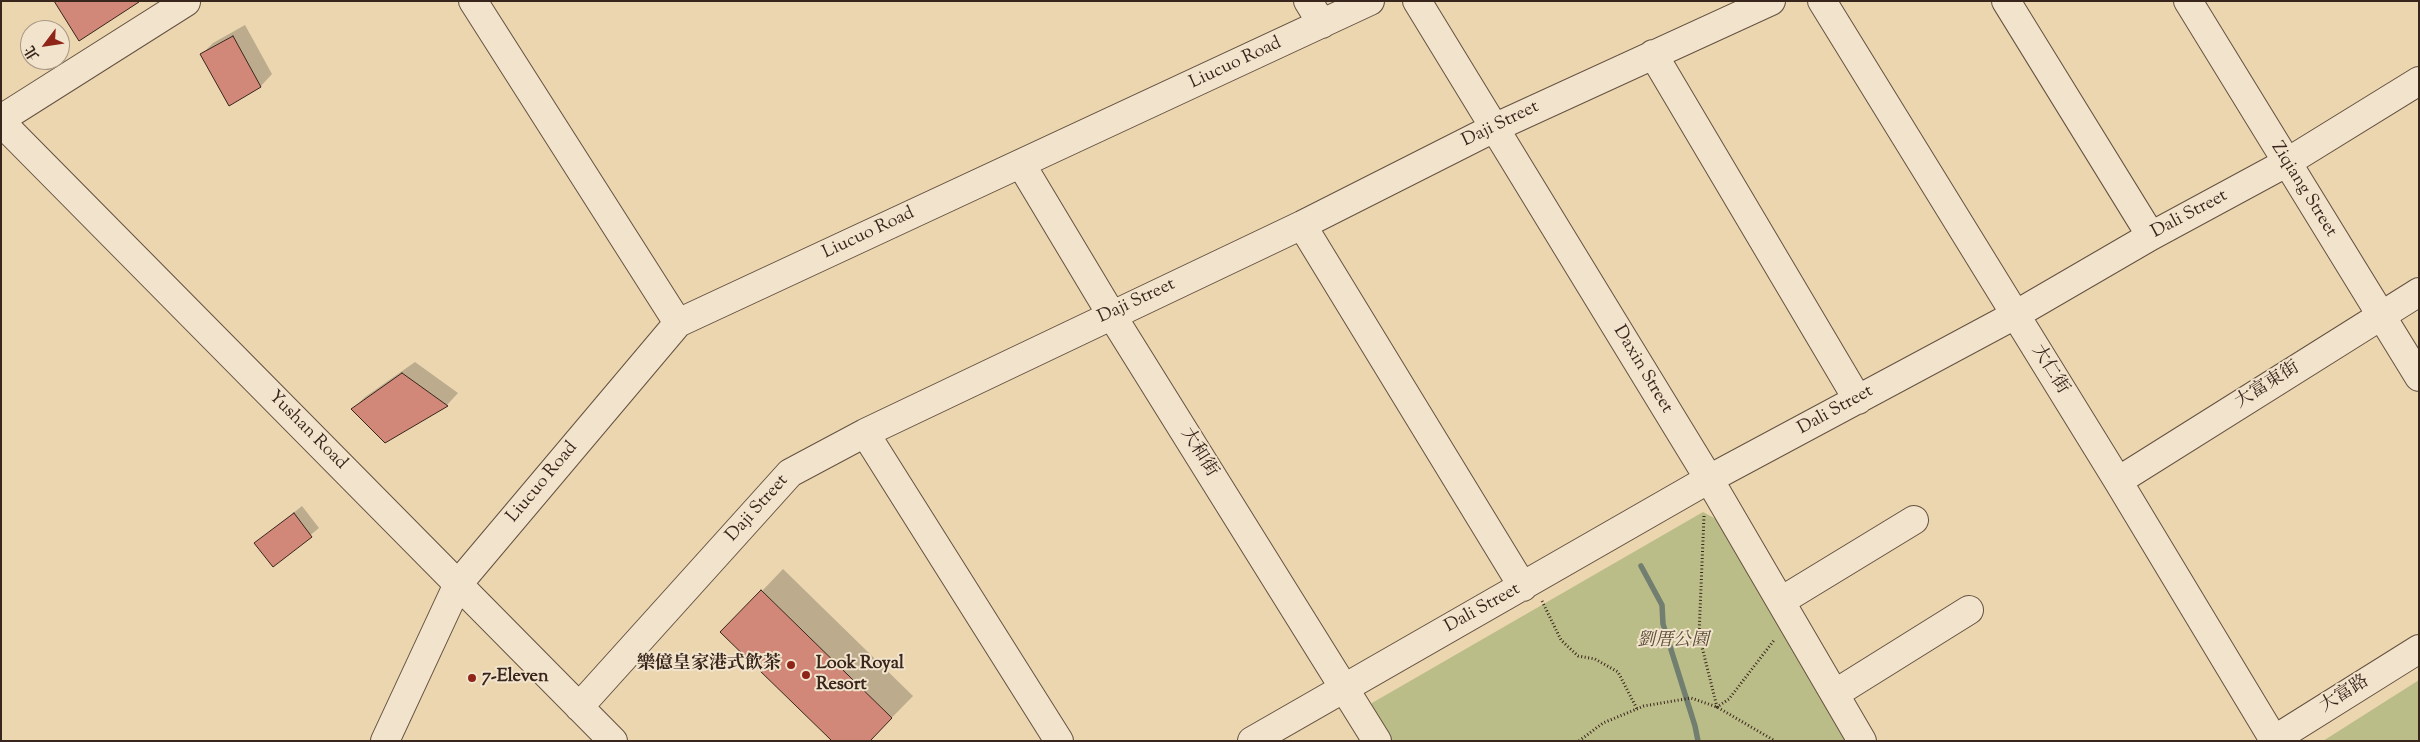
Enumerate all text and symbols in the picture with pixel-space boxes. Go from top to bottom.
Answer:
north arrow [20,20,70,70]
street label: Liucuo Road [1187,33,1285,95]
text: 北 [21,41,45,63]
street label: Daji Street [1459,97,1543,153]
street label: Ziqiang Street [2265,138,2341,242]
street label: Dali Street [2148,186,2232,244]
street label: Liucuo Road [820,203,918,265]
street label: Daji Street [1095,275,1179,329]
street label: Daxin Street [1607,322,1677,418]
street label: 大仁街 [2026,341,2072,399]
street label: 大富東街 [2232,358,2304,414]
street label: Dali Street [1794,381,1878,441]
street label: Yushan Road [263,387,351,475]
street label: 大和街 [1175,424,1221,482]
street label: Liucuo Road [503,438,583,528]
street label: Daji Street [722,471,794,547]
street label: Dali Street [1441,579,1525,639]
park label: 劉厝公園 [1637,631,1709,653]
place label: 樂億皇家港式飲茶 [637,654,781,676]
place label: Look Royal Resort [816,654,904,696]
marker: 樂億皇家港式飲茶 [785,659,797,671]
place label: 7-Eleven [482,667,549,689]
marker: Look Royal Resort [800,669,812,681]
marker: 7-Eleven [466,672,478,684]
street label: 大富路 [2316,672,2374,718]

